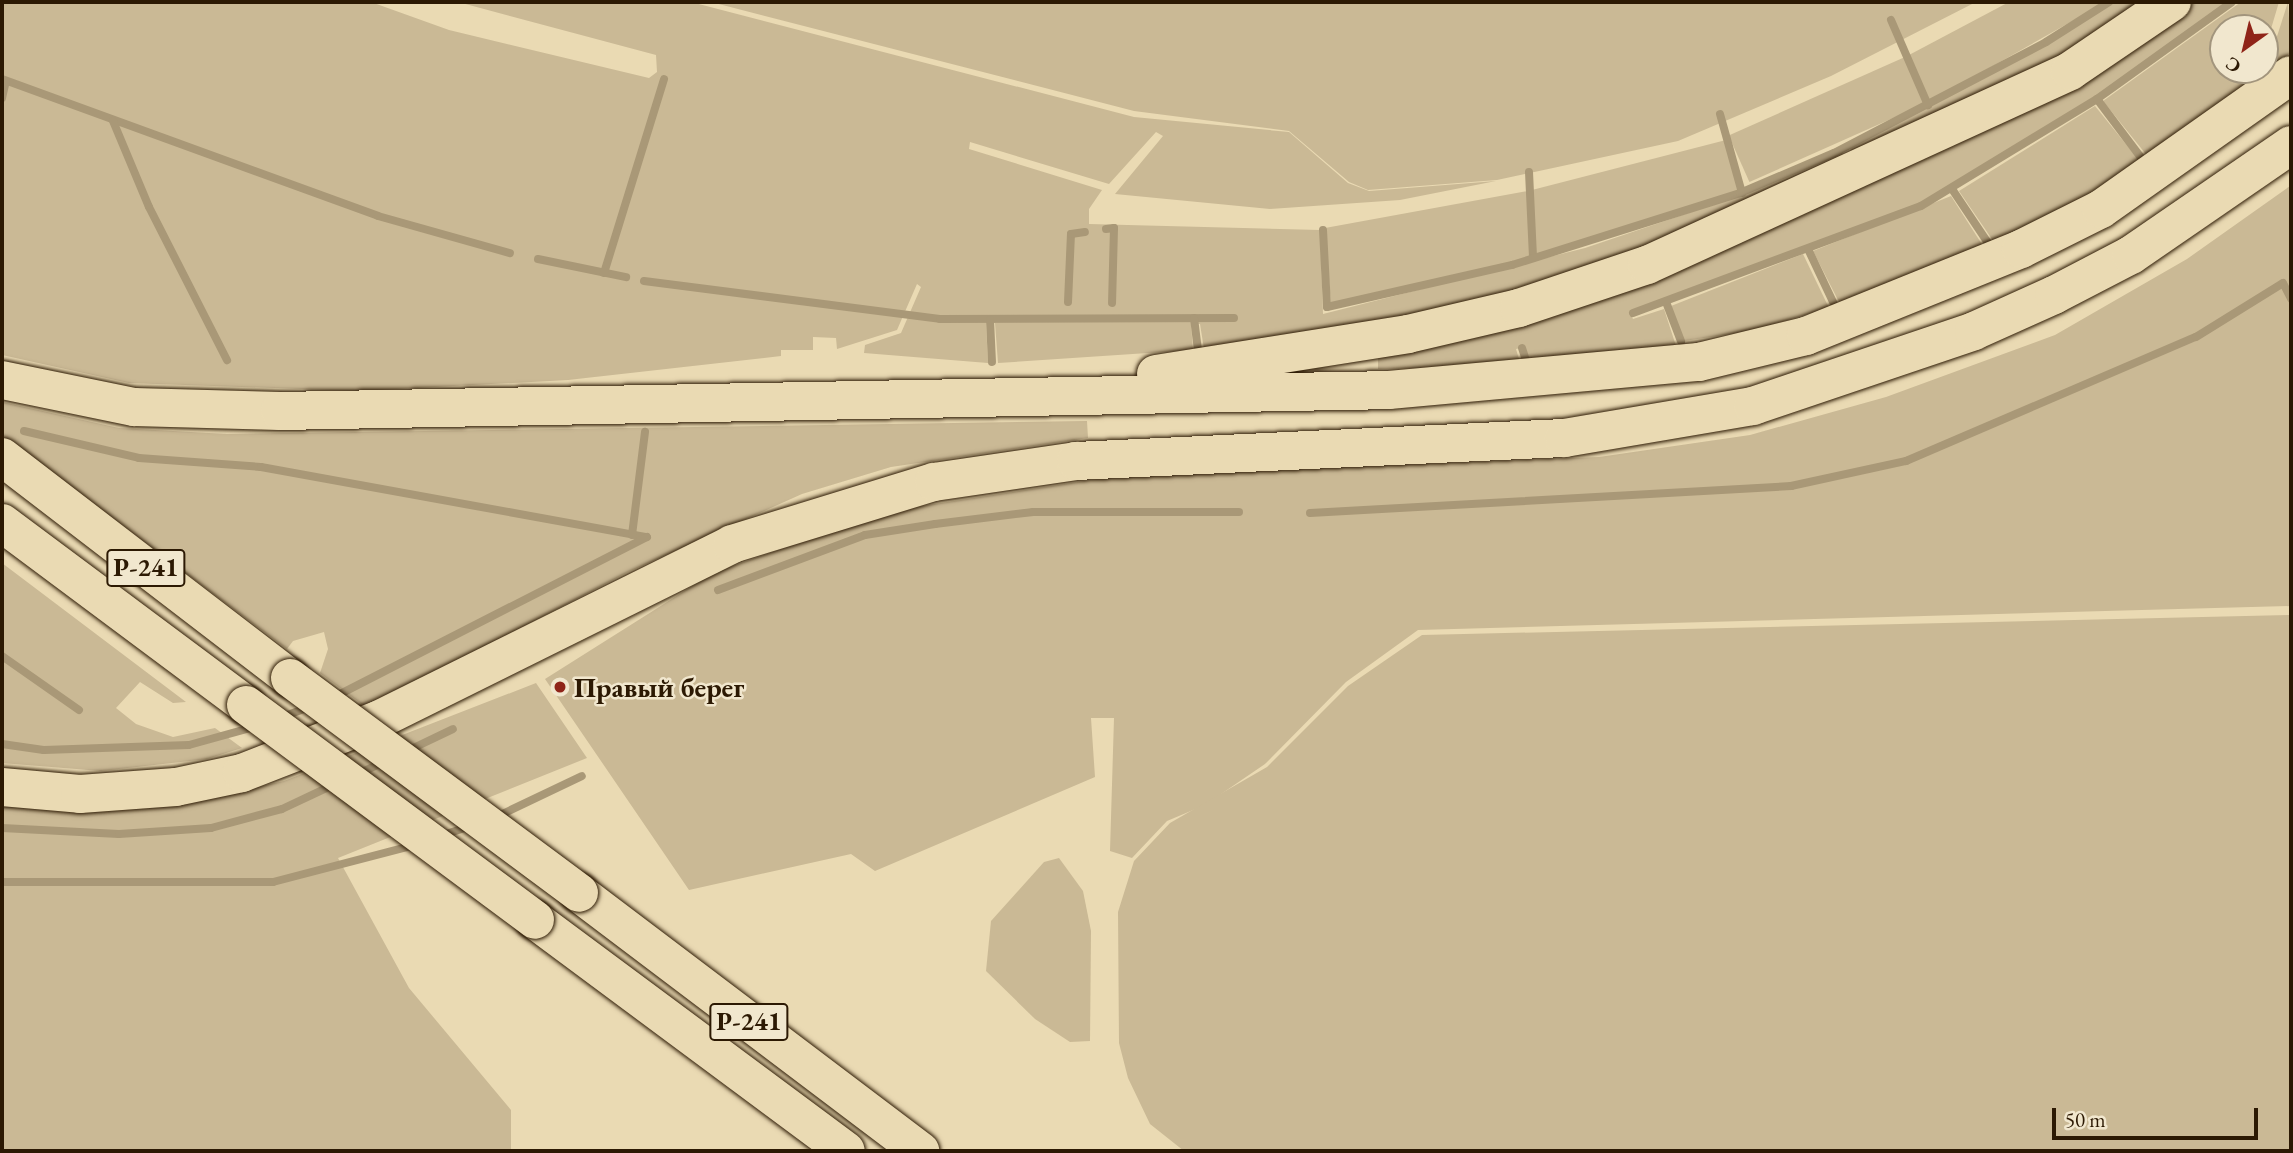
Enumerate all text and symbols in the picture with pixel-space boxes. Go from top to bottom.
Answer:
north arrow [2209,14,2279,84]
text: С [2221,51,2246,79]
road number: Р-241 [106,546,186,590]
place label: Правый берег [574,670,744,704]
marker: Правый берег [552,679,568,695]
road number: Р-241 [709,1000,789,1044]
scale bar [2055,1094,2262,1138]
text: 50 m [2065,1106,2106,1133]

